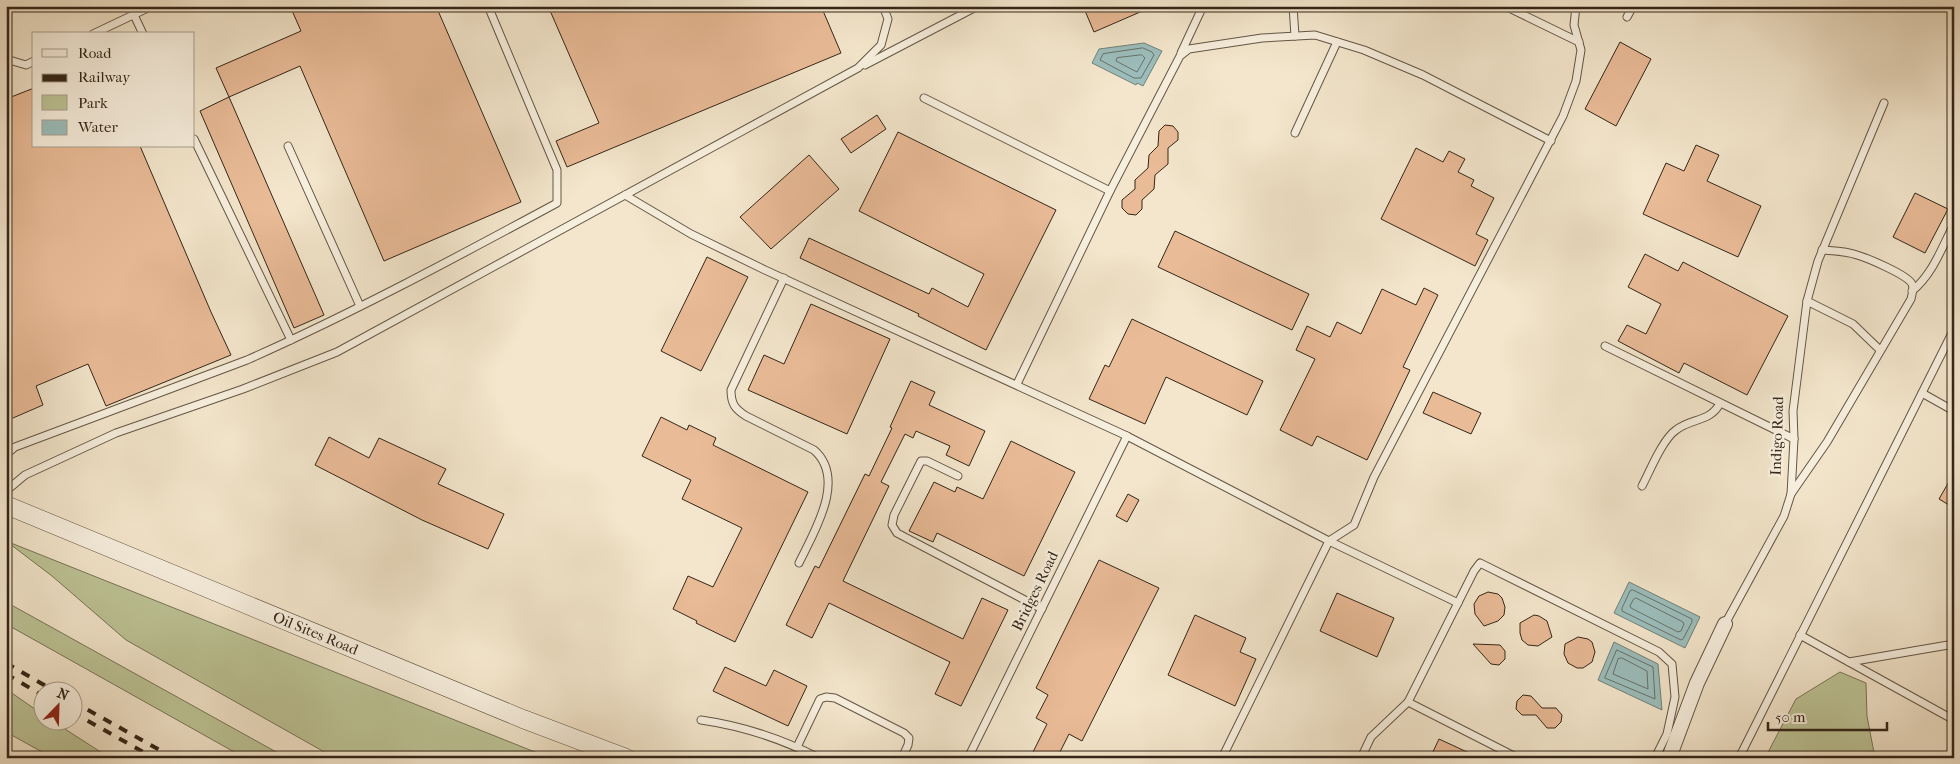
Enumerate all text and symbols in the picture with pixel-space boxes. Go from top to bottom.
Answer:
legend [32,32,195,148]
text: Road [78,44,112,62]
text: Railway [78,68,131,86]
text: Park [78,94,108,112]
text: Water [77,118,118,136]
street label: Indigo Road [1767,395,1787,476]
street label: Bridges Road [1008,548,1062,634]
street label: Oil Sites Road [270,607,362,659]
north arrow [32,682,82,732]
text: N [55,685,71,705]
scale bar [1768,699,1886,731]
text: 50 m [1775,708,1806,726]

